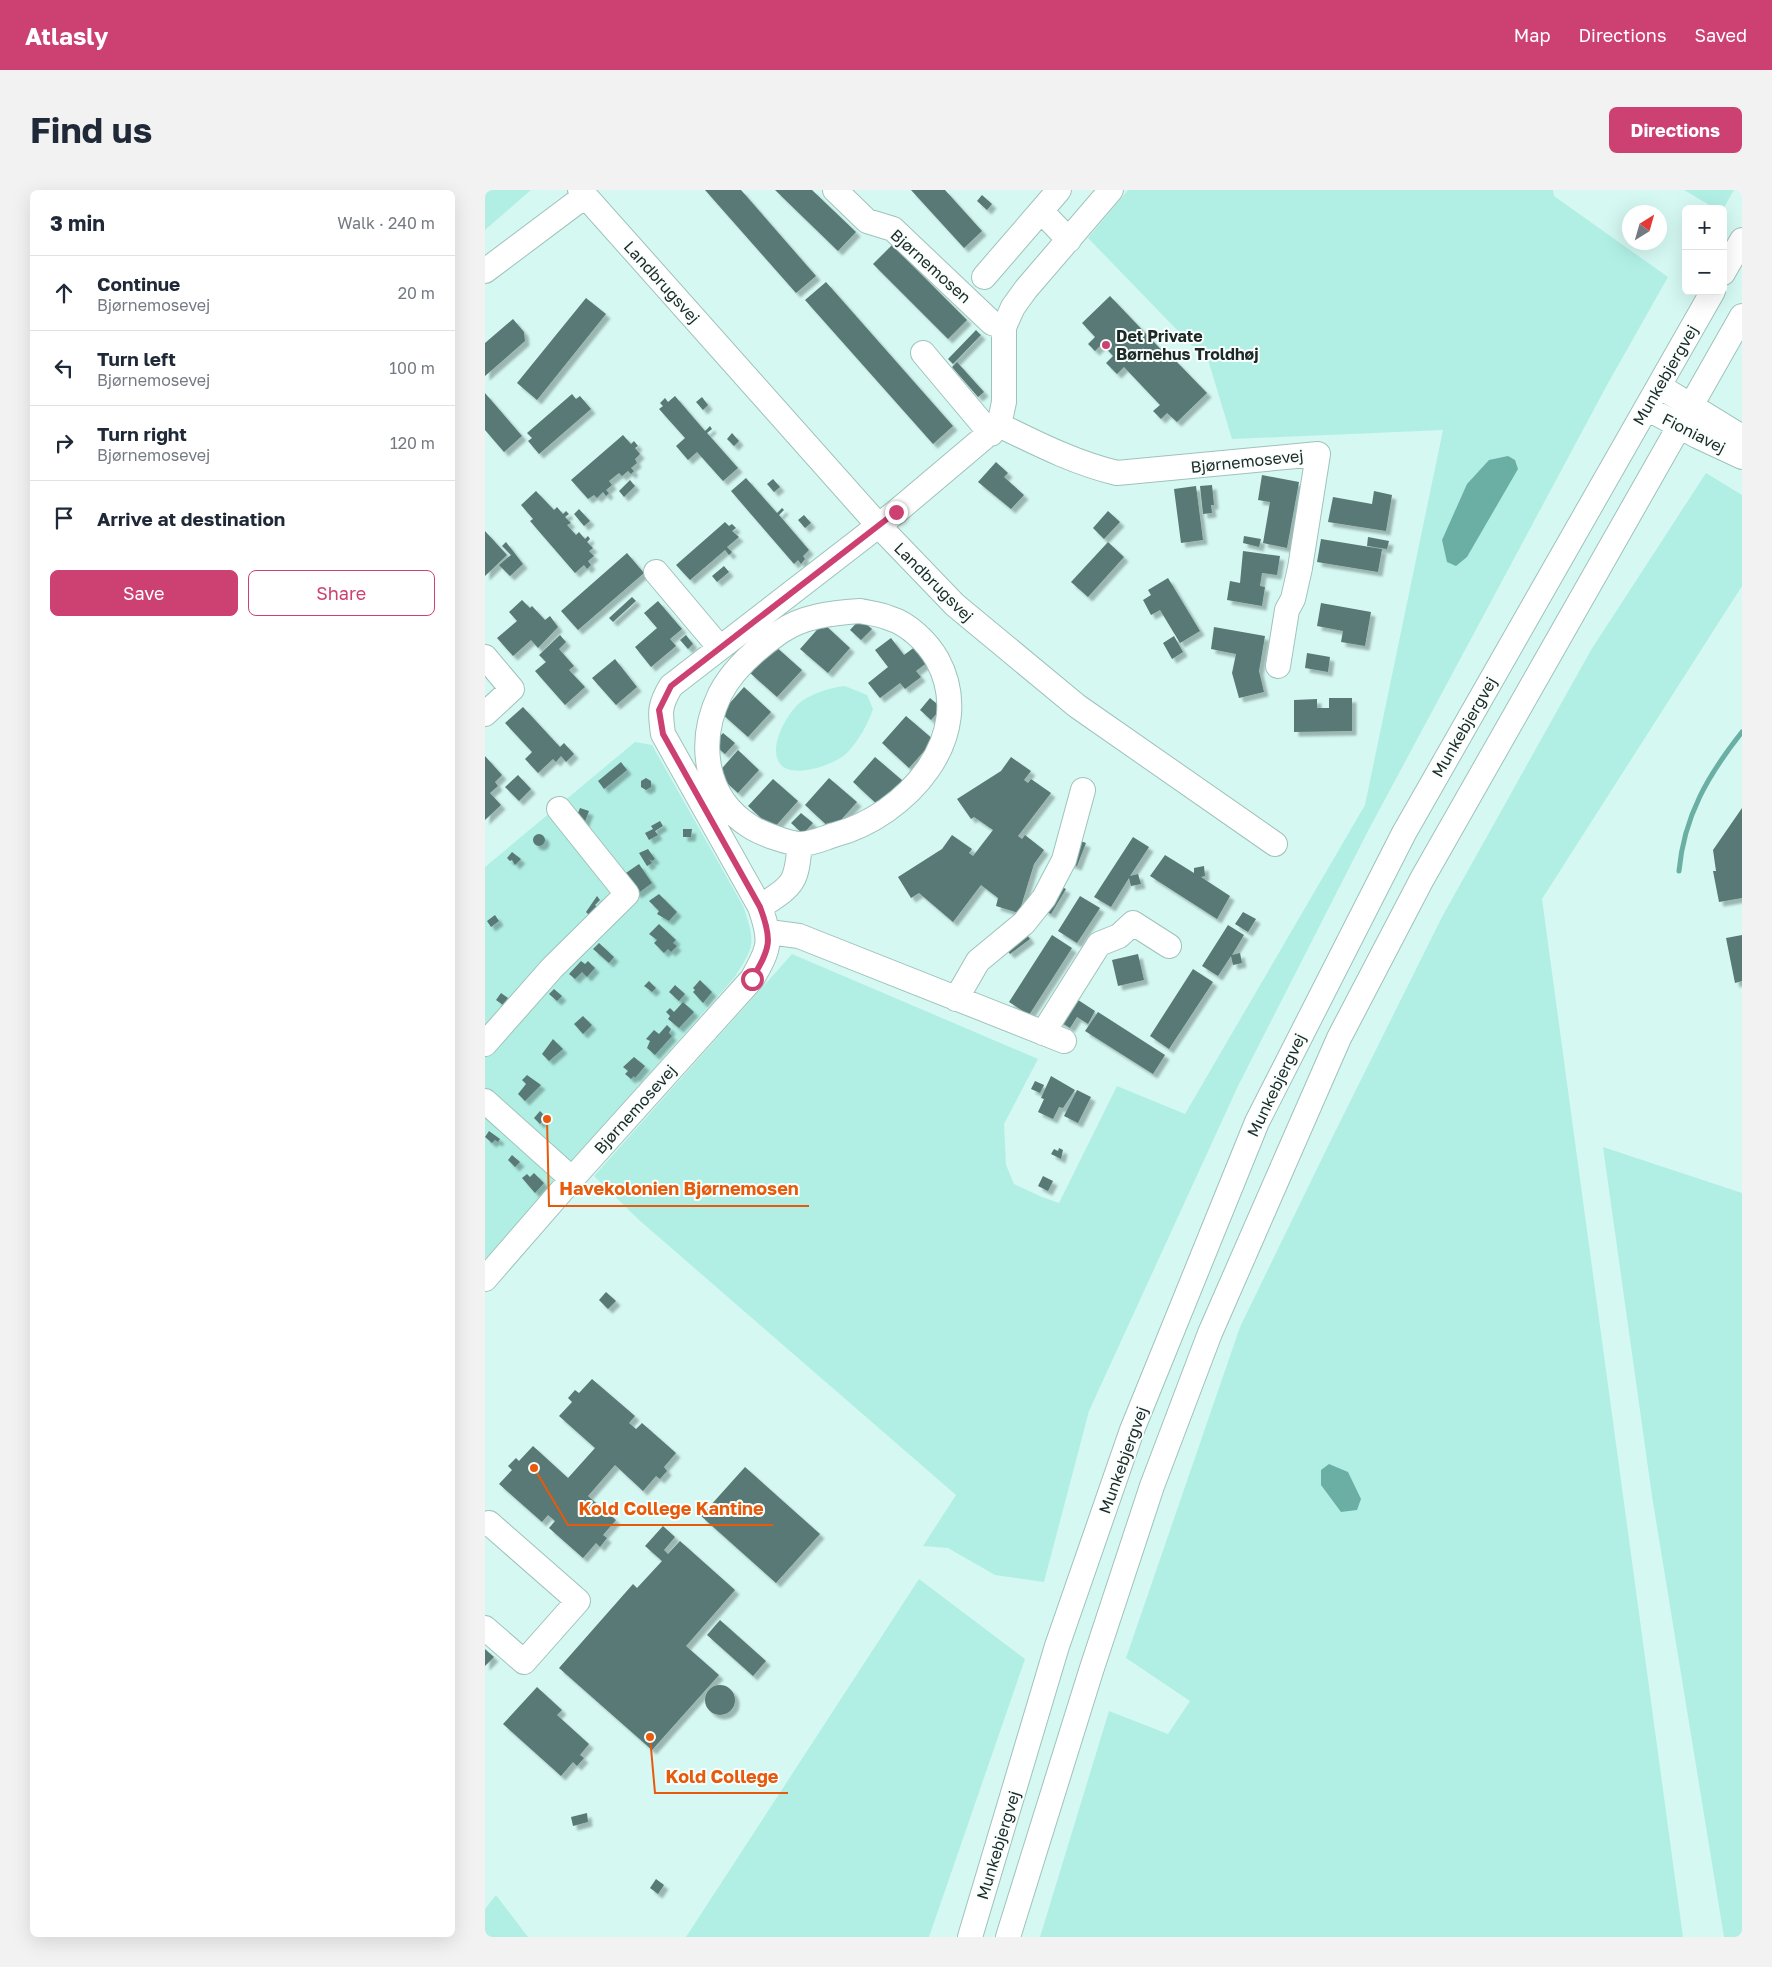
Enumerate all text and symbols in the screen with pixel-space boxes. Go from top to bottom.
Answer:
text: Atlasly [25,21,108,50]
text: Map [1514,24,1550,46]
text: Directions [1578,24,1666,46]
text: Saved [1694,24,1747,46]
button: Directions [1609,107,1742,153]
text: Find us [30,109,152,151]
north arrow [1622,205,1667,250]
map controls [1682,205,1727,295]
button: + [1682,205,1727,250]
text: 3 min [50,210,105,236]
text: Walk · 240 m [337,213,435,233]
street label: Bjørnemosen [887,225,975,307]
street label: Landbrugsvej [620,237,704,327]
button: − [1682,250,1727,295]
text: Continue [97,272,180,295]
icon: ahead [50,279,78,307]
text: 20 m [398,283,435,303]
text: Bjørnemosevej [97,295,210,315]
street label: Munkebjergvej [1628,321,1702,429]
place label: Det Private Børnehus Troldhøj [1116,326,1259,364]
marker: Det Private Børnehus Troldhøj [1100,339,1112,351]
text: Turn left [97,347,176,370]
icon: left [50,354,78,382]
text: 100 m [389,358,435,378]
text: Bjørnemosevej [97,370,210,390]
street label: Fioniavej [1659,409,1729,457]
text: Turn right [97,422,187,445]
icon: right [50,429,78,457]
text: 120 m [390,433,435,453]
text: Bjørnemosevej [97,445,210,465]
street label: Bjørnemosevej [1190,445,1304,477]
route end [885,501,908,524]
icon: arrive [50,504,78,532]
text: Arrive at destination [97,507,285,530]
street label: Landbrugsvej [890,538,978,626]
button: Save [50,570,238,616]
button: Share [248,570,435,616]
street label: Munkebjergvej [1427,673,1501,781]
route start [741,968,764,991]
street label: Munkebjergvej [1242,1030,1310,1140]
street label: Bjørnemosevej [590,1060,680,1158]
callout: Havekolonien Bjørnemosen [549,1173,809,1206]
text: Havekolonien Bjørnemosen [559,1177,799,1199]
street label: Munkebjergvej [1094,1404,1152,1516]
callout: Kold College Kantine [568,1492,773,1525]
text: Kold College Kantine [578,1497,764,1519]
callout: Kold College [655,1760,788,1793]
text: Kold College [666,1765,779,1787]
street label: Munkebjergvej [972,1788,1024,1902]

